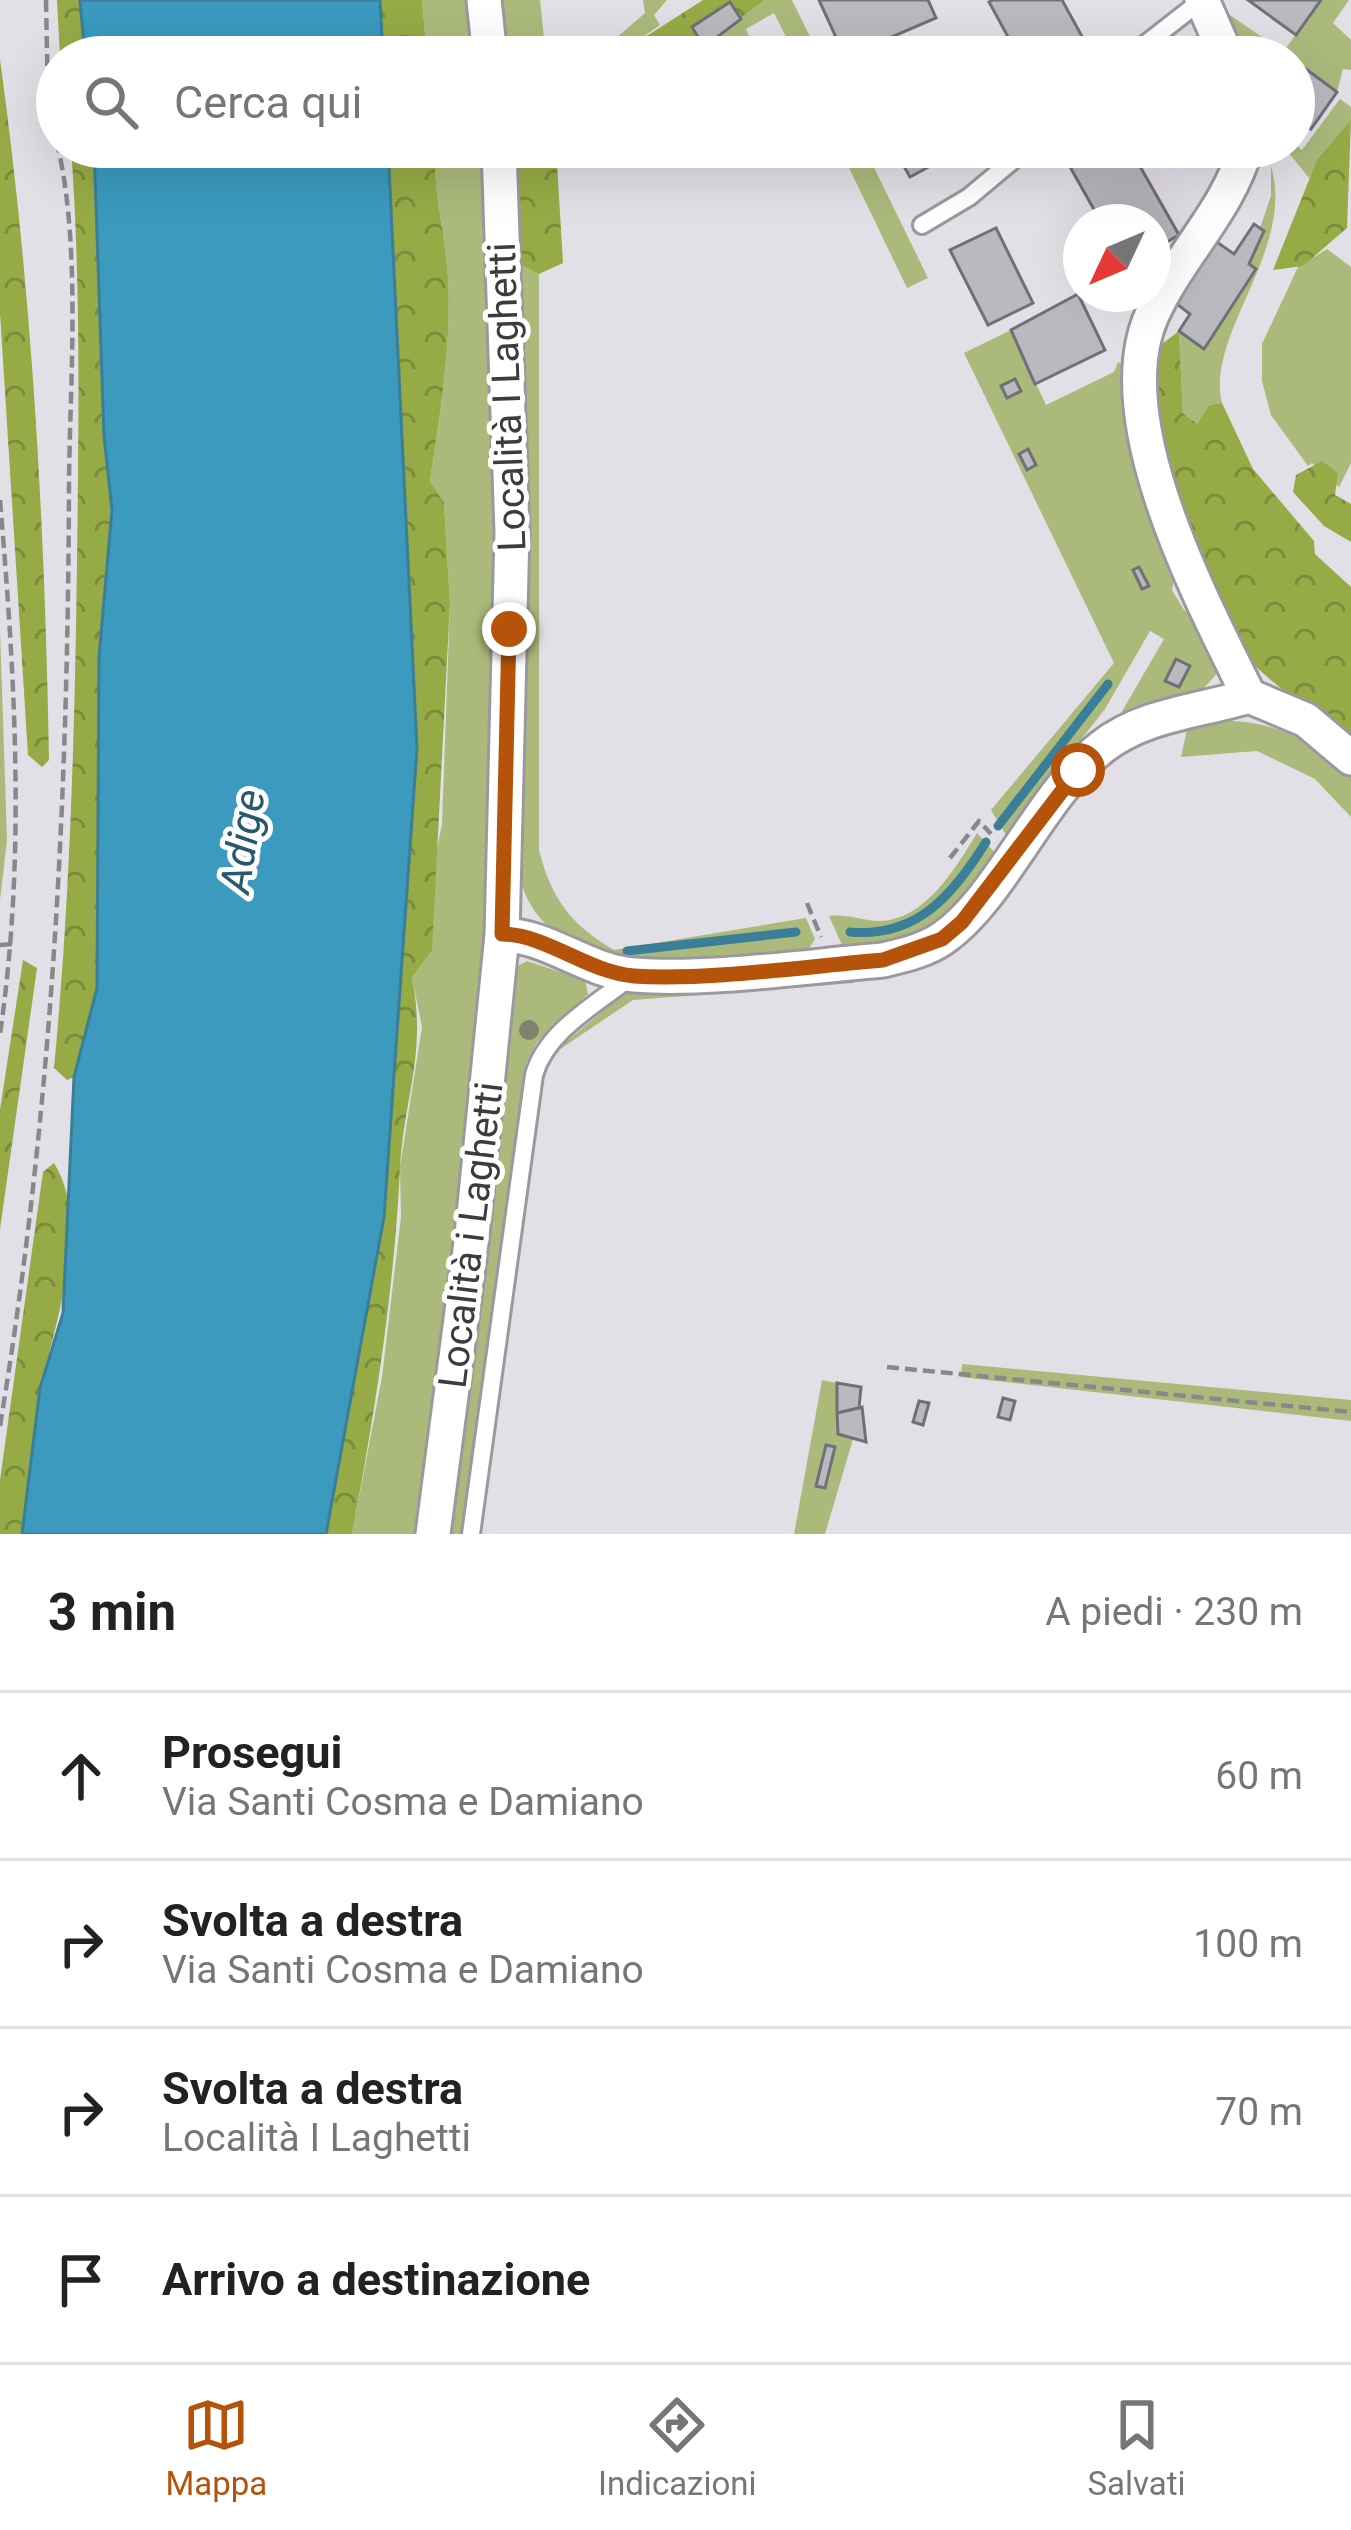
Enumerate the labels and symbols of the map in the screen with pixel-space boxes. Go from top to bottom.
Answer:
north arrow [1063,204,1171,312]
street label: Località I Laghetti [479,242,535,552]
route end [482,602,536,656]
route start [1051,743,1105,797]
water label: Adige [210,786,275,898]
street label: Località i Laghetti [429,1079,513,1391]

